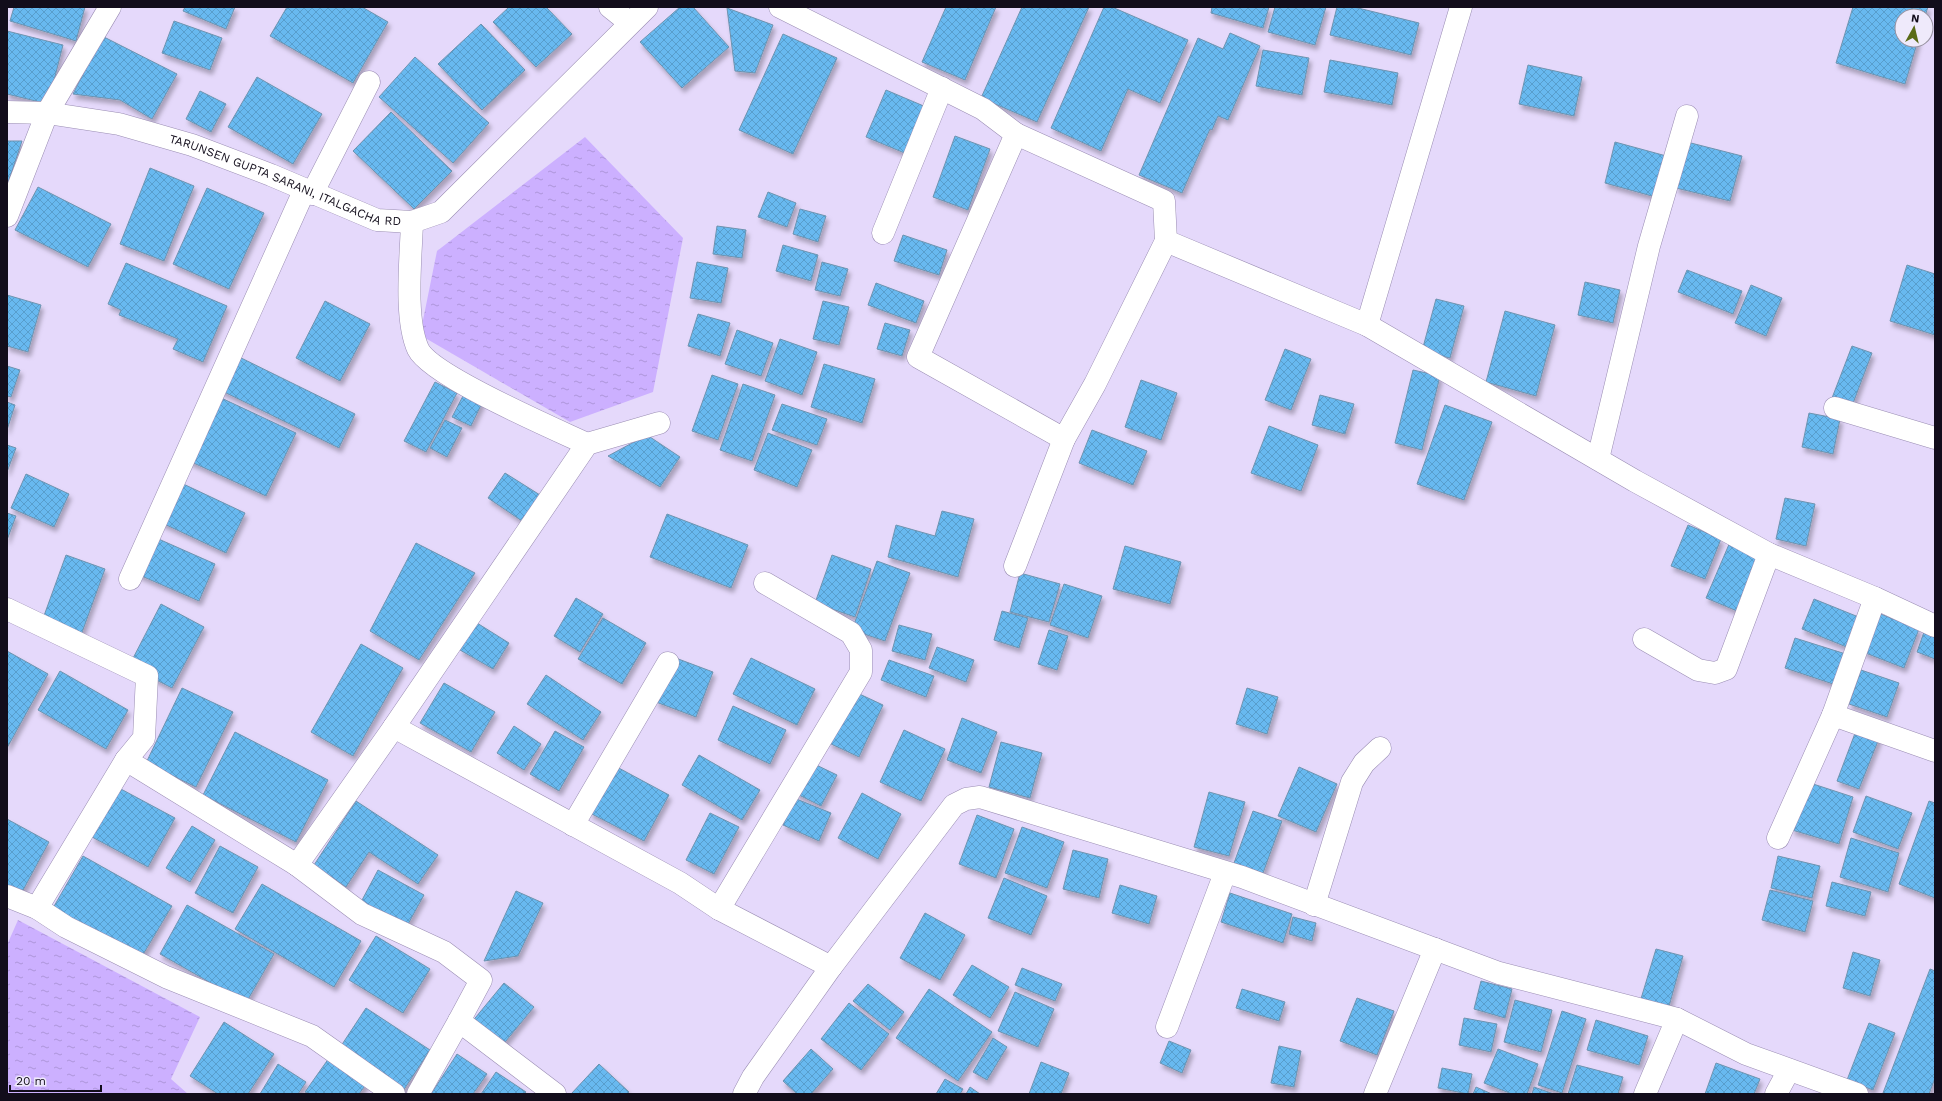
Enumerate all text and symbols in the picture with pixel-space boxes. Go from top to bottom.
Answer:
north arrow [1894,8,1934,48]
text: N [1910,12,1920,26]
street label: TARUNSEN GUPTA SARANI, ITALGACHA RD [168,132,401,228]
scale bar [10,1067,101,1093]
text: 20 m [16,1074,46,1088]

